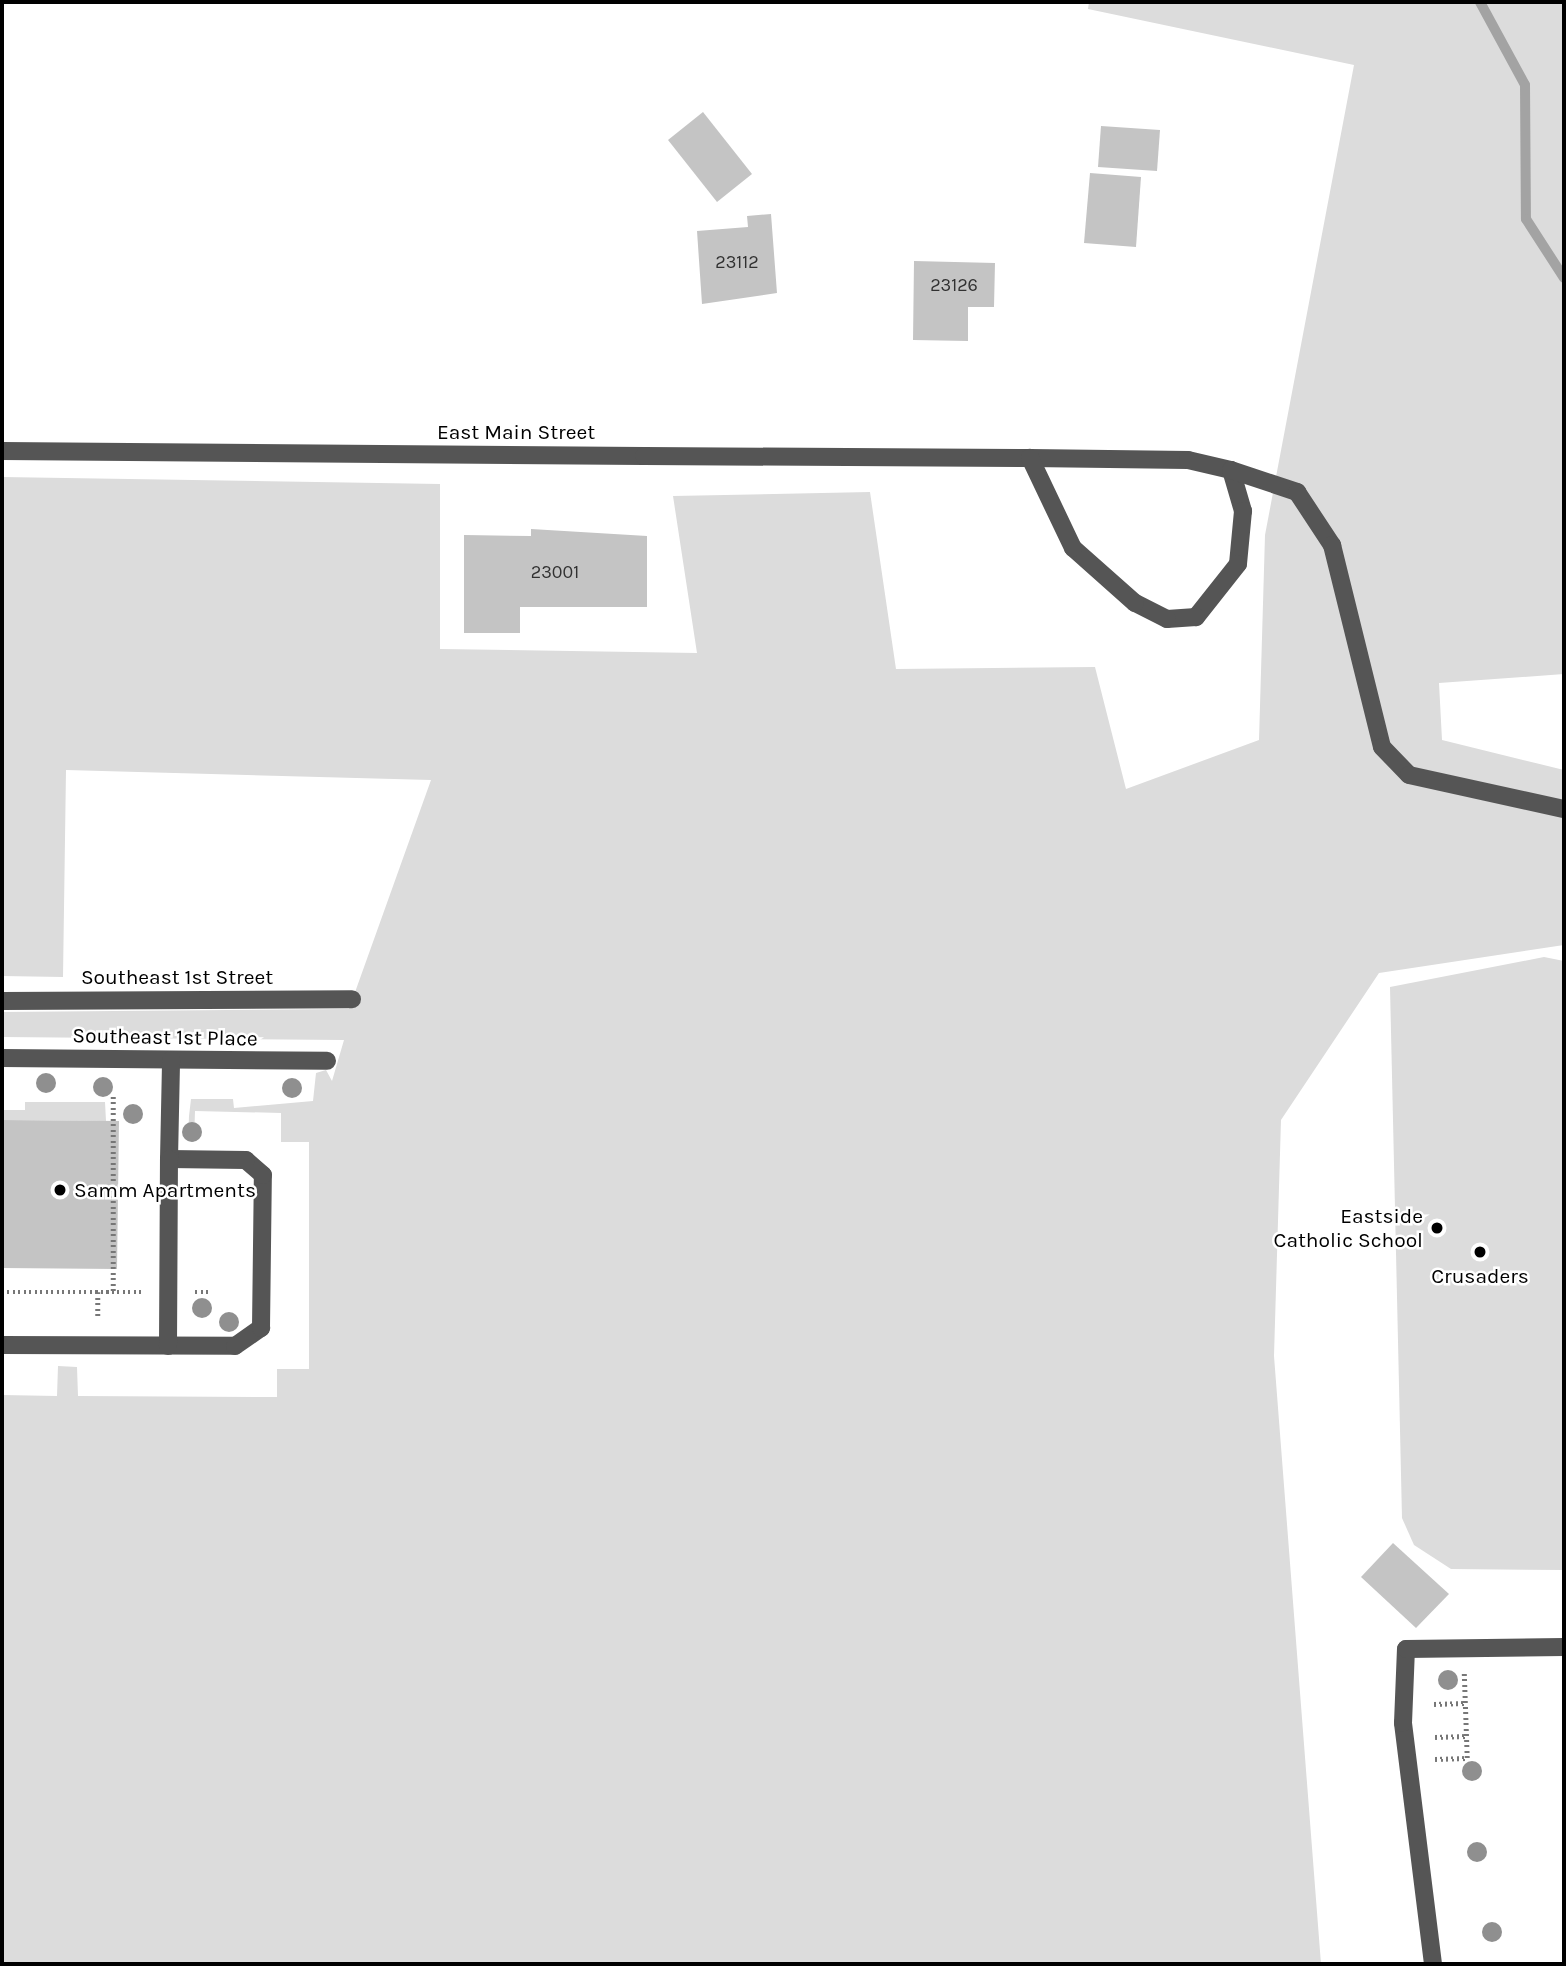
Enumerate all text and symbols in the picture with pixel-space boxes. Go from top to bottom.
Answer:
house number: 23112 [715,251,759,273]
house number: 23126 [930,274,978,296]
street label: East Main Street [437,419,595,445]
house number: 23001 [531,561,579,583]
street label: Southeast 1st Street [81,964,273,990]
street label: Southeast 1st Place [72,1023,258,1051]
place label: Samm Apartments [74,1177,256,1203]
marker: Samm Apartments [52,1182,68,1198]
place label: Eastside Catholic School [1274,1203,1423,1253]
marker: Eastside Catholic School [1429,1220,1445,1236]
marker: Crusaders [1472,1244,1488,1260]
place label: Crusaders [1431,1263,1529,1289]

